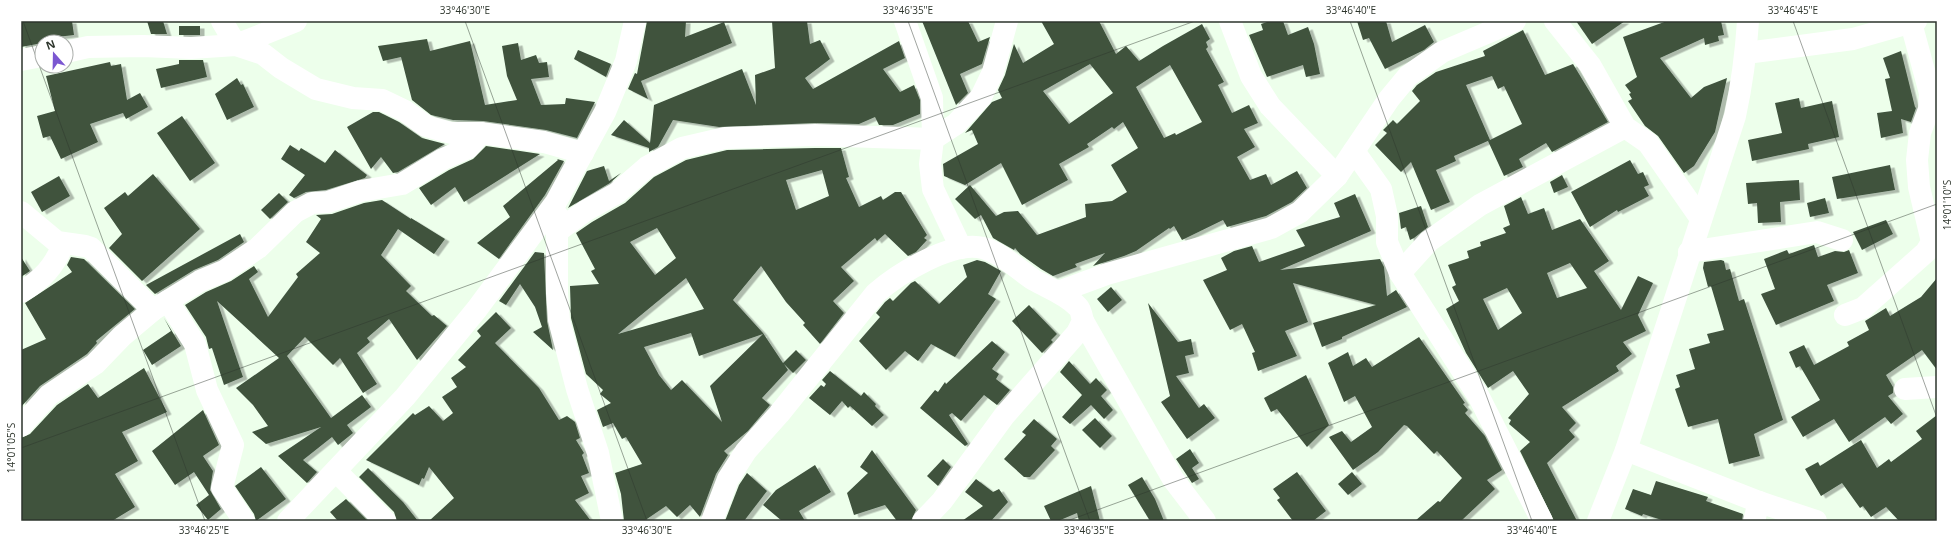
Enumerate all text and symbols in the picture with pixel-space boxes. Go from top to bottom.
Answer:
text: 33°46'30"E [440,3,490,17]
text: 33°46'35"E [883,3,933,17]
text: 33°46'40"E [1326,3,1376,17]
text: 33°46'45"E [1768,3,1818,17]
north arrow [34,34,74,74]
text: N [44,36,57,53]
text: 14°01'10"S [1940,180,1954,230]
text: 14°01'05"S [4,423,18,473]
text: 33°46'25"E [179,523,229,537]
text: 33°46'30"E [622,523,672,537]
text: 33°46'35"E [1064,523,1114,537]
text: 33°46'40"E [1507,523,1557,537]

